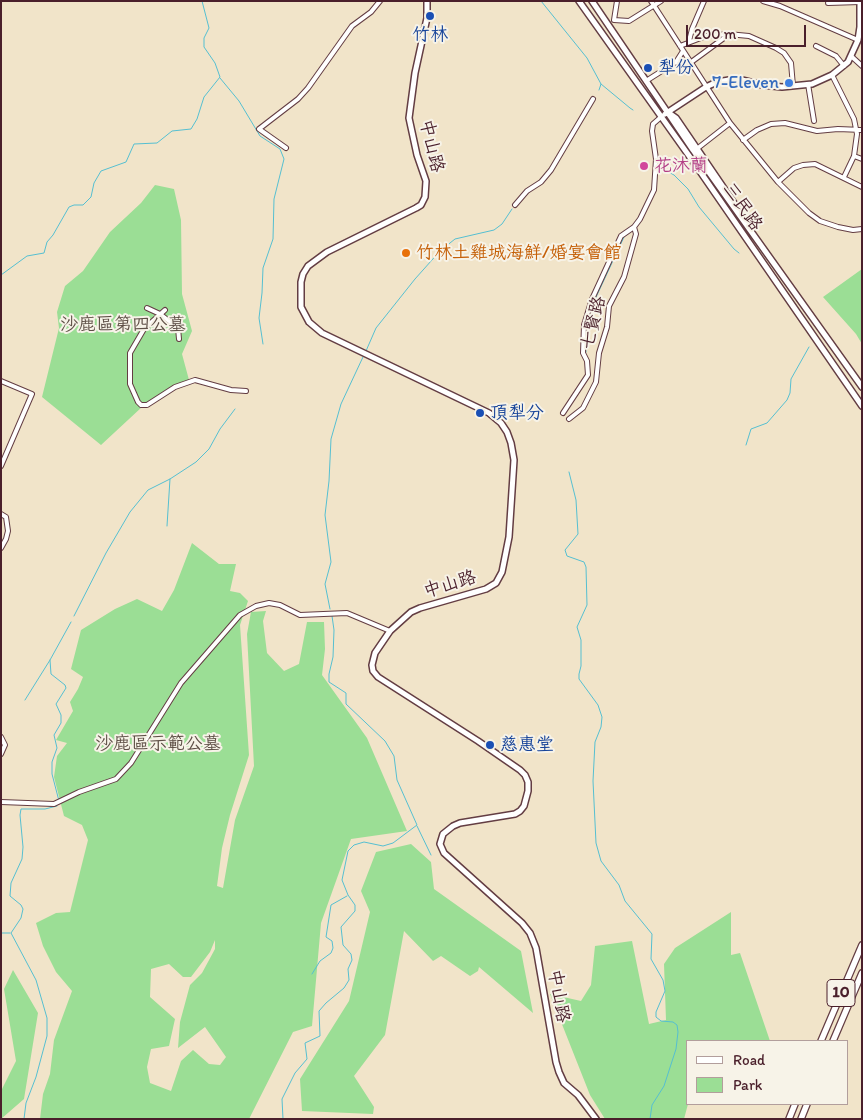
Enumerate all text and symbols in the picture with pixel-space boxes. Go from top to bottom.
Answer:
marker: 竹林 [424,10,436,22]
scale bar [688,15,808,47]
place label: 竹林 [412,24,448,46]
text: 200 m [694,25,736,43]
place label: 犁份 [658,57,694,79]
marker: 犁份 [642,62,654,74]
place label: 7-Eleven [712,72,779,94]
marker: 7-Eleven [783,77,795,89]
street label: 中山路 [414,117,448,175]
place label: 花沐蘭 [654,155,708,177]
marker: 花沐蘭 [638,160,650,172]
street label: 三民路 [718,179,766,235]
place label: 竹林土雞城海鮮/婚宴會館 [416,242,622,264]
marker: 竹林土雞城海鮮/婚宴會館 [400,247,412,259]
street label: 七賢路 [577,294,611,352]
park label: 沙鹿區第四公墓 [60,314,186,336]
place label: 頂犁分 [490,402,544,424]
marker: 頂犁分 [474,407,486,419]
street label: 中山路 [421,567,479,603]
park label: 沙鹿區示範公墓 [95,733,221,755]
place label: 慈惠堂 [500,734,554,756]
marker: 慈惠堂 [484,739,496,751]
street label: 中山路 [543,968,573,1024]
road number: 10 [827,980,855,1006]
legend [686,1040,848,1105]
text: Road [733,1051,765,1069]
text: Park [733,1076,763,1094]

